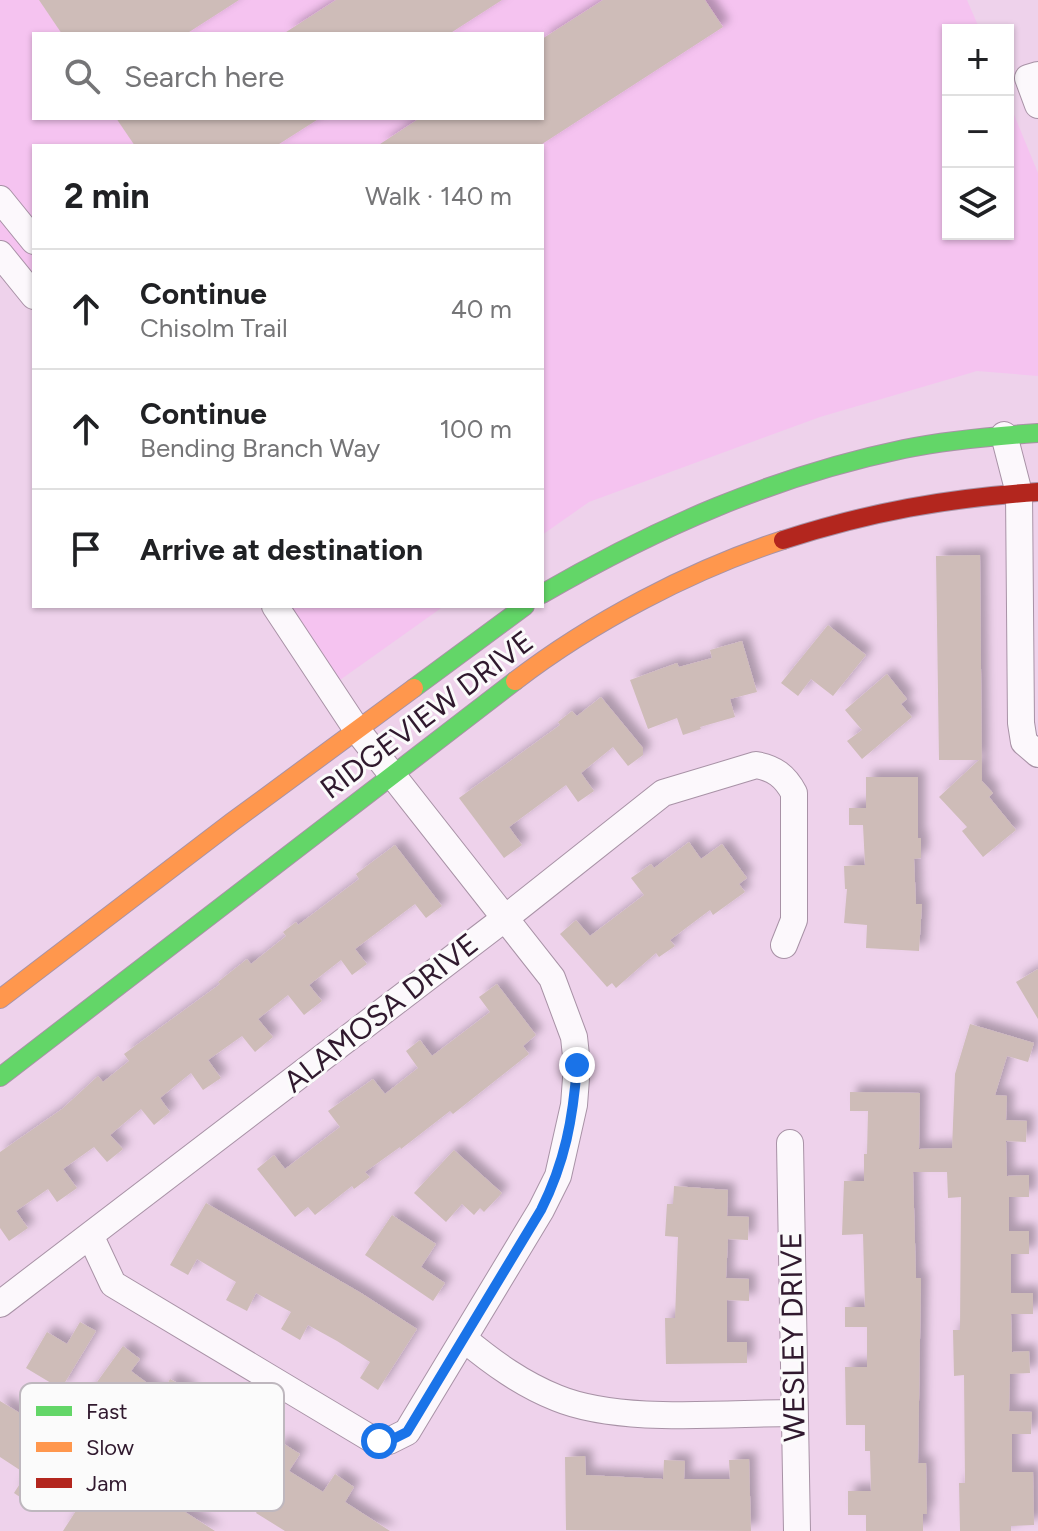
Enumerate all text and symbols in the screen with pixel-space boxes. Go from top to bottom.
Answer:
map controls [942,24,1014,240]
button: + [942,24,1014,96]
search box [32,32,544,120]
icon: search [60,54,104,98]
text: Search here [124,58,284,95]
button: − [942,96,1014,168]
button: layers [942,168,1014,240]
text: 2 min [64,176,150,217]
text: Walk · 140 m [365,180,512,212]
text: Continue [140,275,267,312]
icon: ahead [64,287,108,331]
text: 40 m [451,293,512,325]
text: Chisolm Trail [140,312,288,344]
text: Continue [140,395,267,432]
icon: ahead [64,407,108,451]
text: 100 m [439,413,512,445]
text: Bending Branch Way [140,432,380,464]
icon: arrive [64,527,108,571]
text: Arrive at destination [140,531,423,568]
street label: RIDGEVIEW DRIVE [313,622,541,807]
street label: ALAMOSA DRIVE [276,925,486,1100]
route end [559,1047,595,1083]
street label: WESLEY DRIVE [772,1232,813,1442]
legend [20,1383,284,1511]
text: Fast [86,1398,128,1425]
route start [361,1423,397,1459]
text: Slow [86,1434,135,1461]
text: Jam [86,1470,127,1497]

